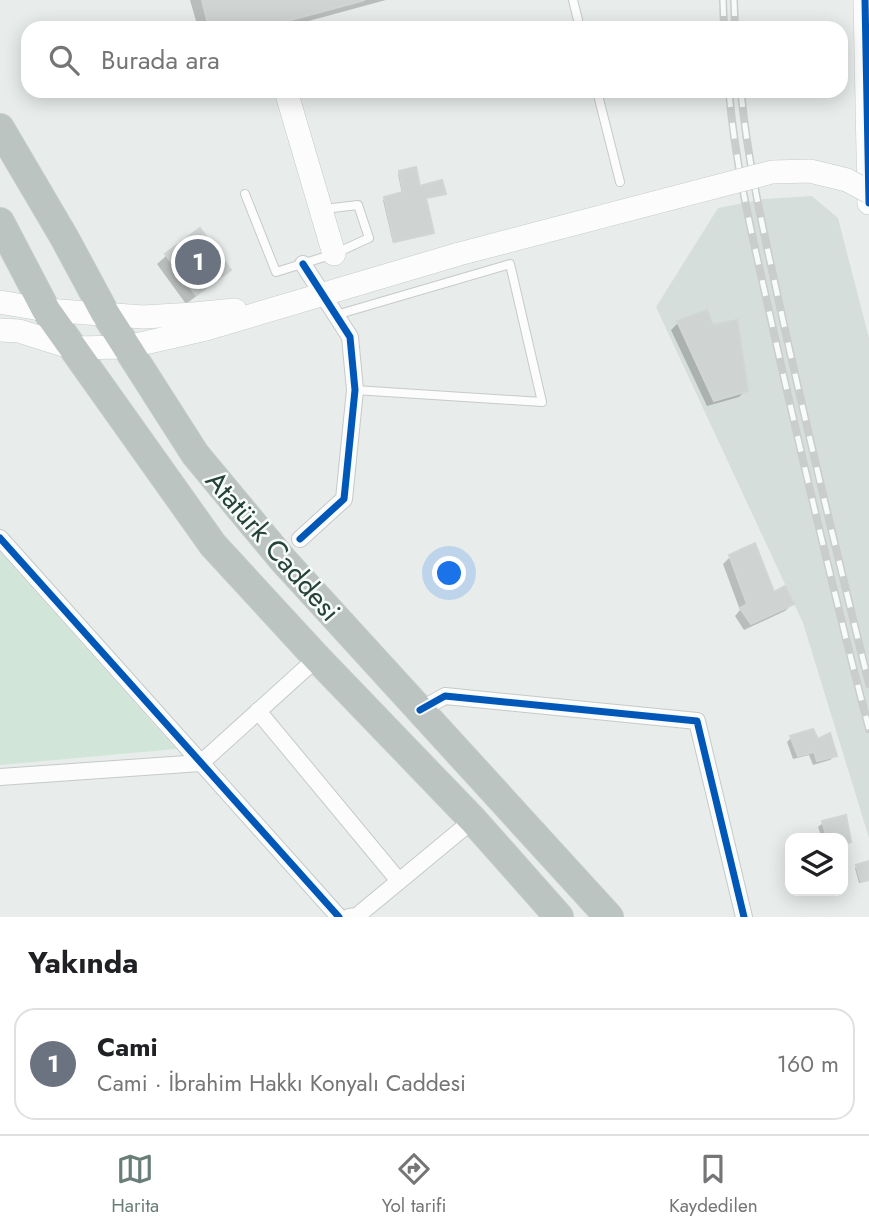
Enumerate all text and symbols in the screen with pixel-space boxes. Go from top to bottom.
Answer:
search box [21,21,848,98]
icon: search [45,41,83,79]
text: Burada ara [101,41,220,79]
pin: 1 [175,236,221,288]
street label: Atatürk Caddesi [196,462,350,630]
your location [432,556,466,590]
map controls [785,833,848,896]
button: layers [785,833,848,896]
text: Yakında [28,941,139,984]
text: Cami [97,1028,158,1066]
text: 1 [47,1047,59,1081]
text: 160 m [777,1047,839,1081]
text: Cami · İbrahim Hakkı Konyalı Caddesi [97,1066,466,1100]
tab: Harita [111,1150,159,1219]
tab: Yol tarifi [382,1150,446,1219]
tab: Kaydedilen [669,1150,758,1219]

